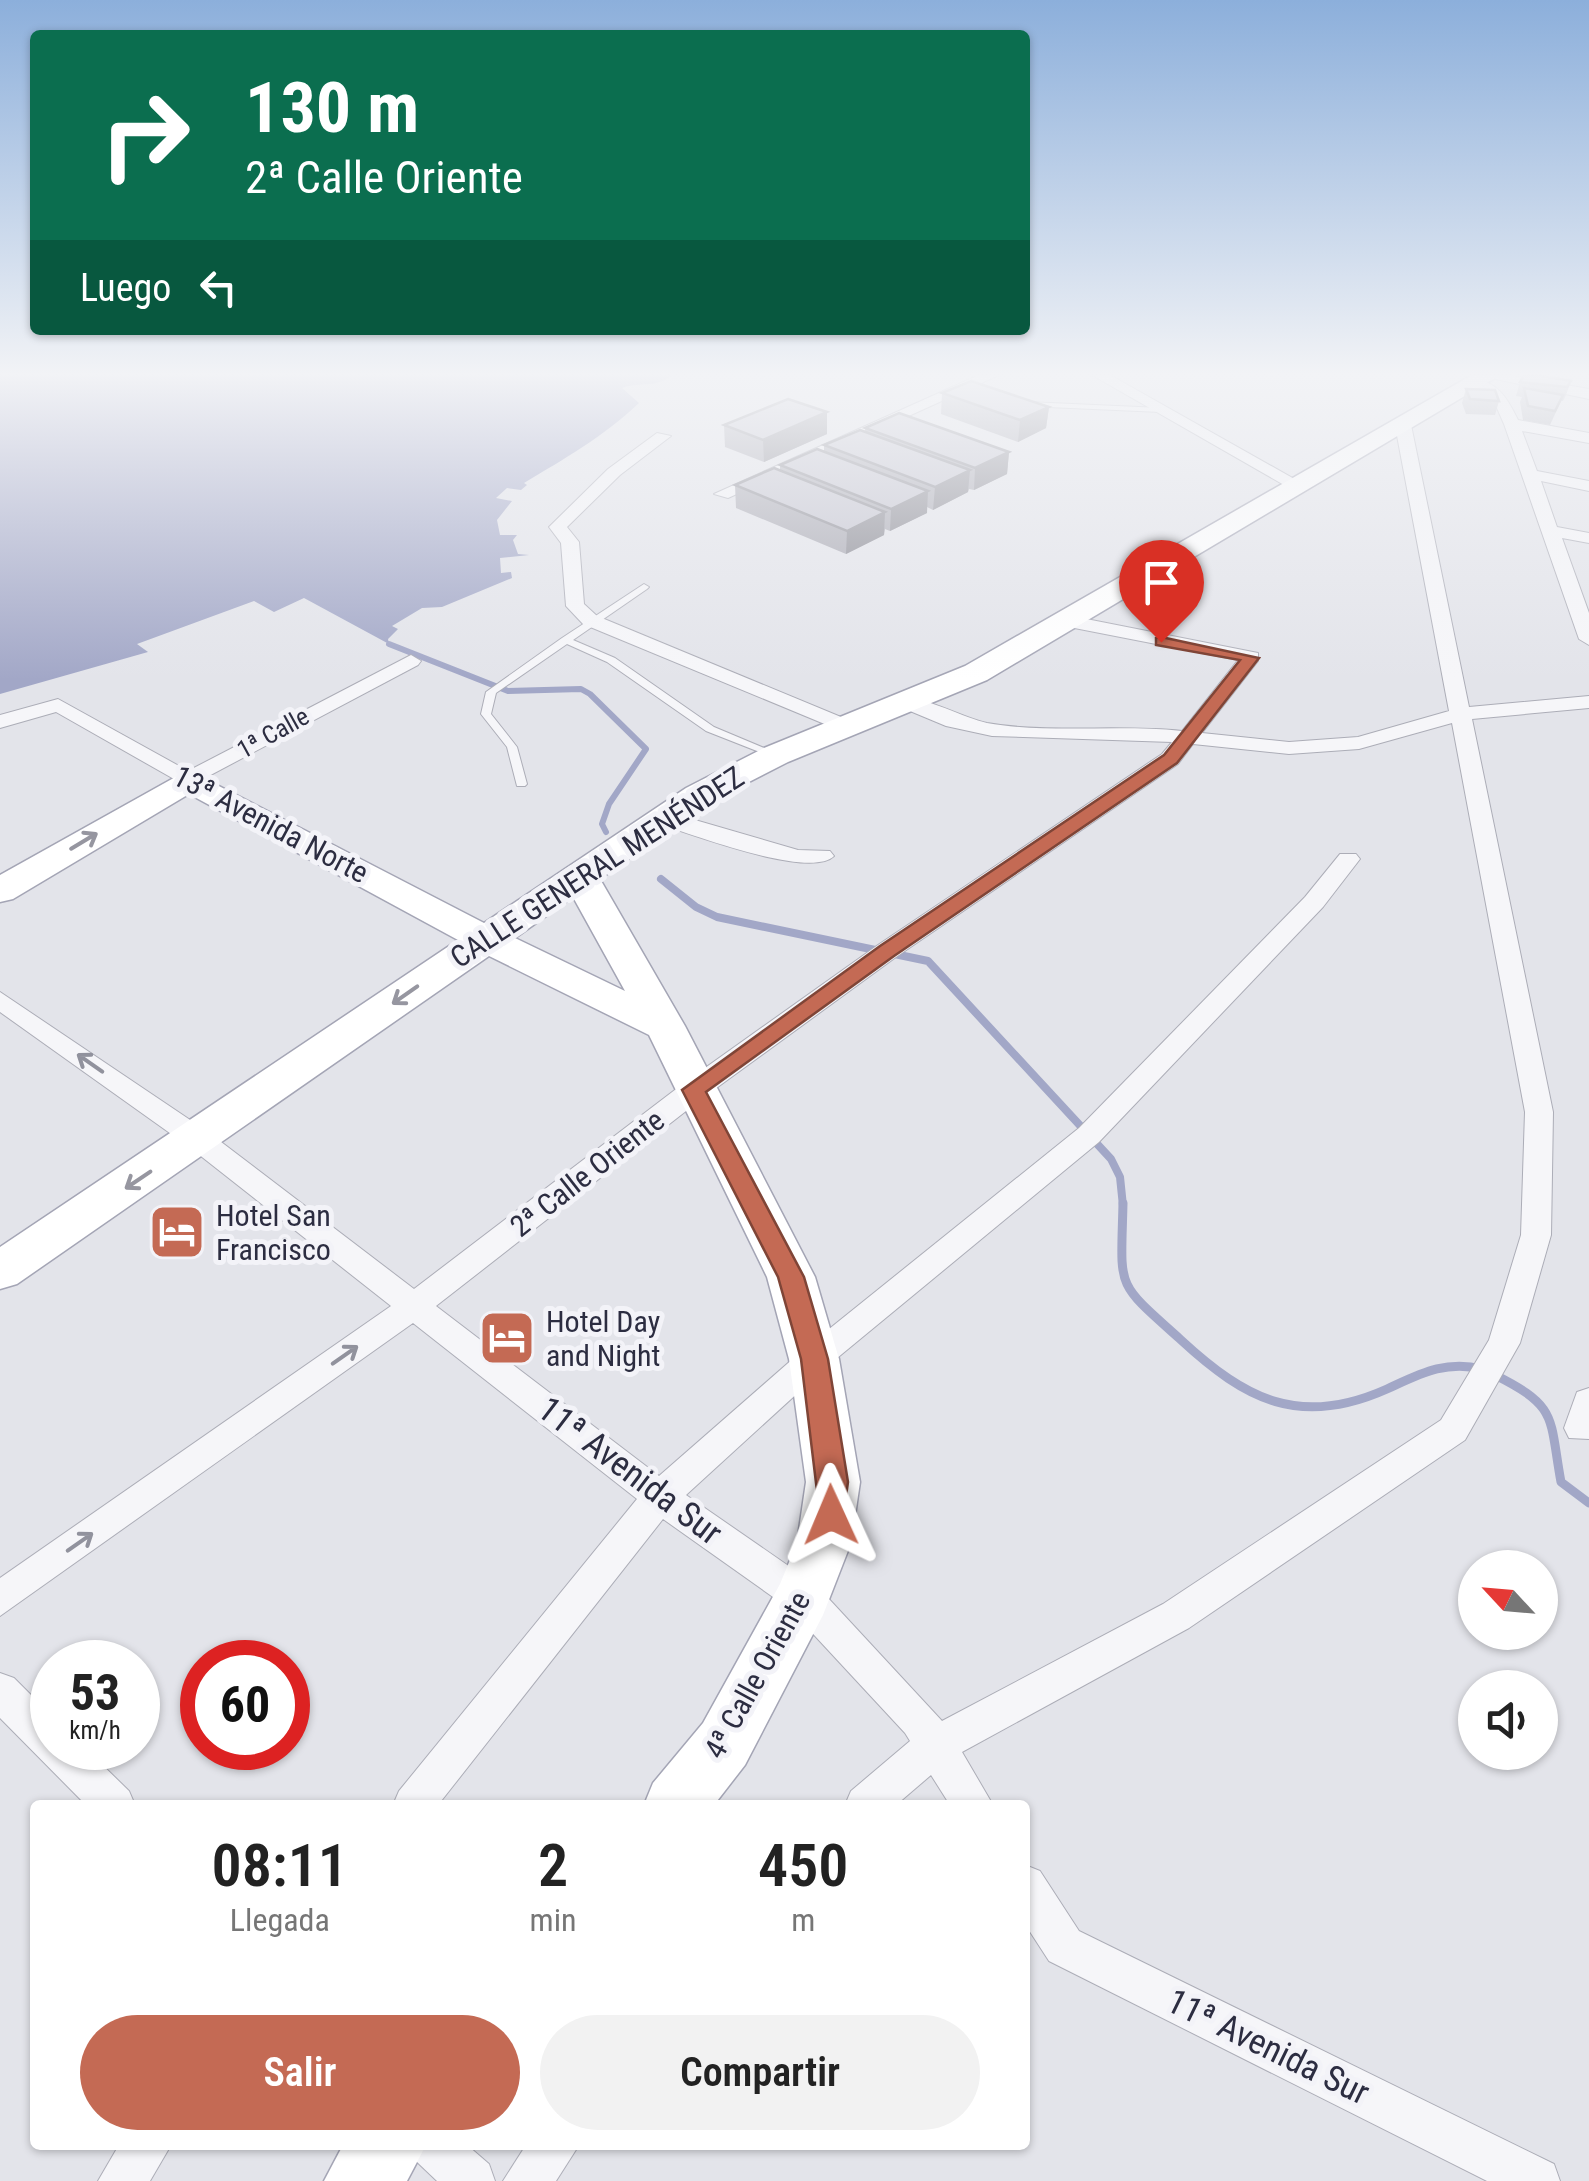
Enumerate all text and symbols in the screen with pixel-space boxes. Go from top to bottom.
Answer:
text: 130 m [245,67,419,149]
icon: right [80,70,210,200]
text: 2ª Calle Oriente [245,151,523,204]
icon: left [191,260,246,315]
text: Luego [80,266,171,310]
pin [1119,540,1204,643]
icon: arrive [1134,555,1189,610]
street label: 1ª Calle [232,702,314,764]
street label: 13ª Avenida Norte [168,758,374,890]
street label: CALLE GENERAL MENÉNDEZ [444,759,750,975]
one-way arrow [69,831,98,851]
one-way arrow [392,984,420,1005]
one-way arrow [76,1053,104,1074]
street label: 2ª Calle Oriente [503,1102,671,1244]
one-way arrow [124,1169,152,1190]
place label: Hotel San Francisco [216,1198,331,1267]
hotel icon: Hotel San Francisco [147,1202,207,1262]
place label: Hotel Day and Night [546,1304,660,1373]
hotel icon: Hotel Day and Night [477,1308,537,1368]
one-way arrow [331,1344,358,1365]
street label: 11ª Avenida Sur [530,1388,730,1554]
position arrow [779,1463,883,1567]
one-way arrow [65,1532,93,1553]
north arrow [1458,1550,1558,1650]
map controls [1458,1550,1558,1770]
street label: 4ª Calle Oriente [697,1585,817,1765]
speed limit sign: 60 [180,1640,310,1770]
text: 53 [70,1664,120,1722]
button: sound [1458,1670,1558,1770]
text: km/h [69,1716,121,1745]
text: 08:11 [211,1830,348,1901]
text: 2 [538,1830,568,1901]
text: 450 [758,1830,848,1901]
text: Llegada [230,1901,330,1939]
text: min [530,1901,576,1939]
text: m [791,1901,815,1939]
street label: 11ª Avenida Sur [1160,1980,1376,2114]
button: Salir [80,2015,520,2130]
button: Compartir [540,2015,980,2130]

